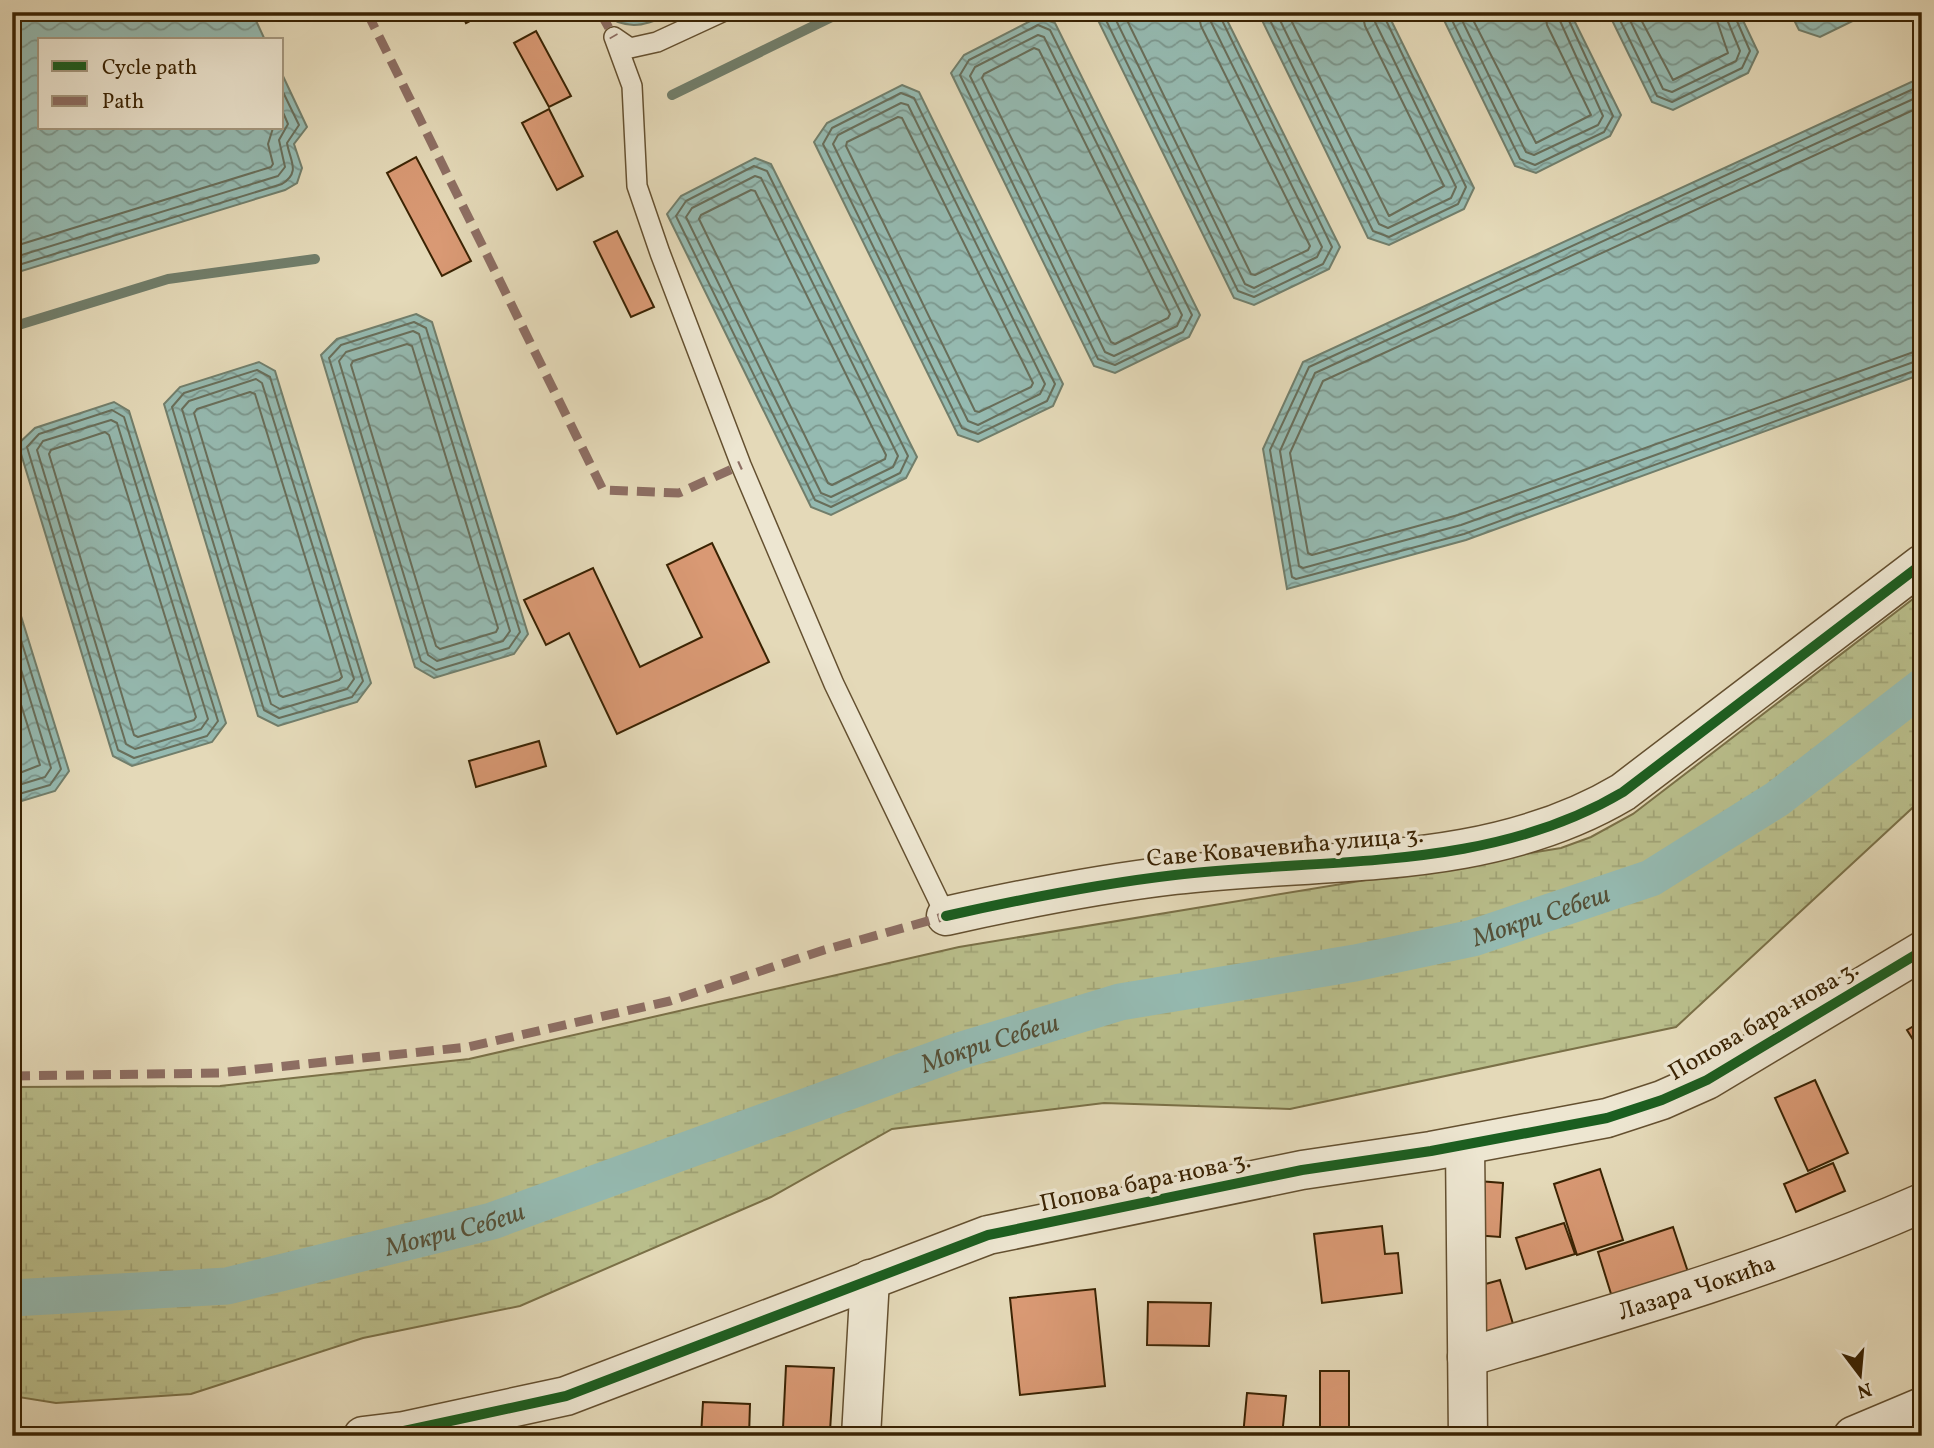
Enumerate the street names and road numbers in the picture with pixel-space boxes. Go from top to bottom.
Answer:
street label: Саве Ковачевића улица 3. [1145,819,1425,877]
street label: Попова бара нова 3. [1662,953,1866,1090]
street label: Попова бара нова 3. [1037,1144,1254,1222]
street label: Лазара Чокића [1614,1247,1781,1330]

